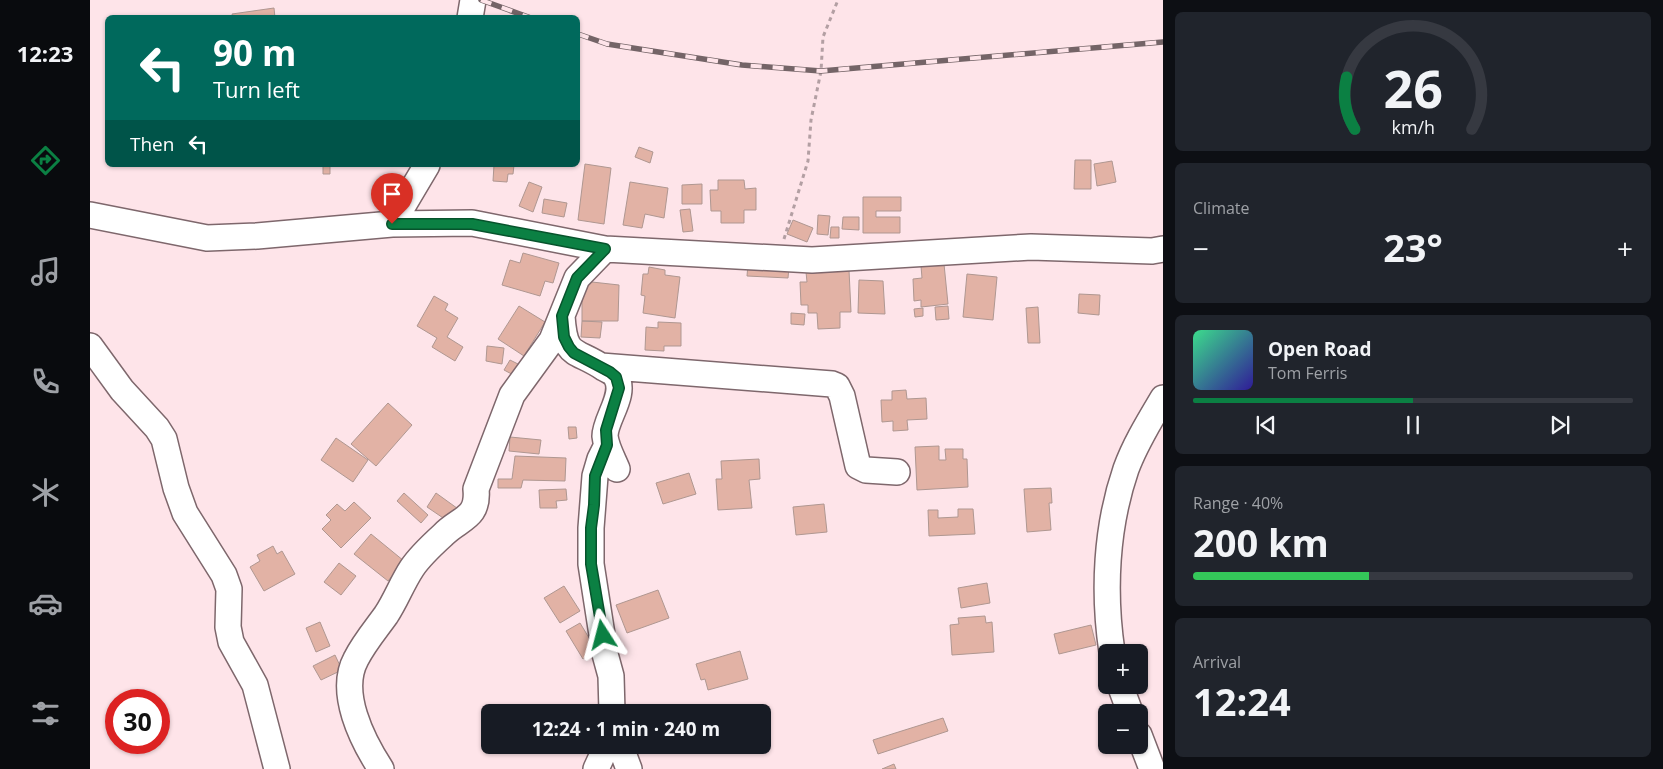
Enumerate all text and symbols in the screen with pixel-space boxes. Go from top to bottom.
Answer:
text: 90 m [213,29,296,76]
icon: left [130,35,195,100]
text: 12:23 [17,38,73,68]
text: 26 [1383,52,1443,123]
text: Turn left [213,74,300,104]
text: km/h [1391,115,1435,139]
icon: left [184,130,212,158]
text: Then [130,131,174,157]
icon: directions [28,143,63,178]
pin [371,173,413,224]
icon: arrive [378,180,406,208]
text: Climate [1193,197,1250,219]
text: 23° [1383,221,1443,273]
text: − [1193,229,1209,267]
text: + [1617,229,1633,267]
icon: music [28,254,63,289]
text: Open Road [1268,336,1372,362]
text: Tom Ferris [1268,362,1347,384]
icon: phone [28,364,63,399]
icon: previous [1252,411,1280,439]
icon: pause [1399,411,1427,439]
icon: next [1546,411,1574,439]
icon: climate [28,475,63,510]
text: Range · 40% [1193,492,1283,514]
text: 200 km [1193,516,1329,568]
icon: car [28,586,63,621]
position arrow [576,608,628,660]
map controls [1098,644,1148,754]
button: + [1098,644,1148,694]
text: Arrival [1193,651,1241,673]
text: 12:24 [1193,675,1291,727]
speed limit sign: 30 [105,689,170,754]
icon: filters [28,696,63,731]
button: − [1098,704,1148,754]
text: 12:24 · 1 min · 240 m [532,716,720,742]

